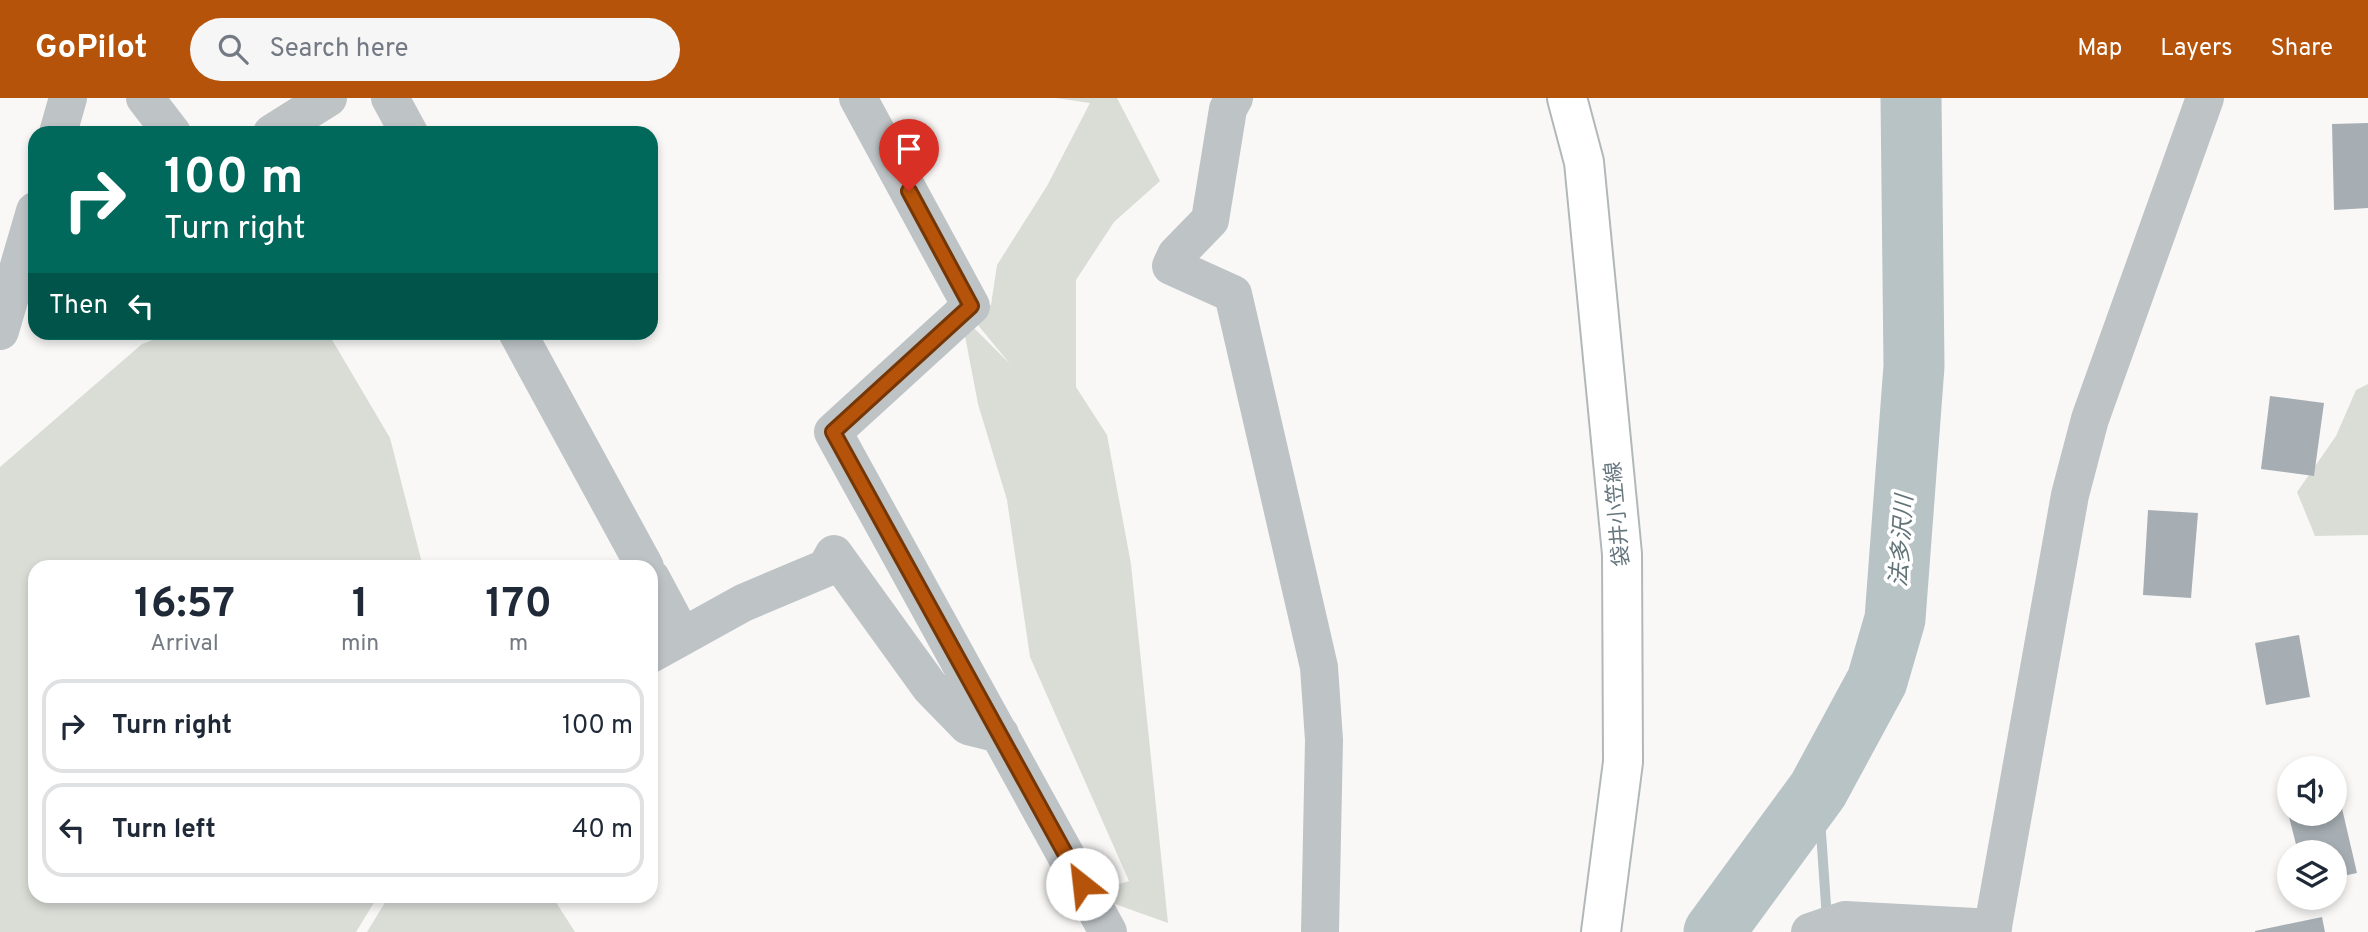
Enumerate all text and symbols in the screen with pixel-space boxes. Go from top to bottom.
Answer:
search box [190,18,680,81]
text: GoPilot [35,28,148,70]
icon: search [214,30,252,68]
text: Search here [270,33,408,66]
text: Map [2077,34,2122,64]
text: Layers [2160,34,2232,64]
text: Share [2270,34,2333,64]
pin [879,119,939,191]
icon: arrive [890,130,928,168]
text: 100 m [164,149,303,211]
icon: right [49,154,140,245]
text: Turn right [164,210,306,250]
icon: left [122,287,160,325]
text: Then [49,290,108,323]
street label: 袋井小笠線 [1600,460,1637,567]
water label: 法多沢川 [1886,491,1921,588]
text: 16:57 [134,579,235,632]
text: 1 [352,579,368,632]
text: 170 [485,579,552,632]
text: Arrival [150,630,219,659]
text: min [341,630,379,659]
text: m [509,630,528,659]
icon: right [53,707,91,745]
text: Turn right [112,710,232,743]
text: 100 m [562,710,633,743]
map controls [2277,756,2347,910]
button: sound [2277,756,2347,826]
icon: left [53,811,91,849]
text: Turn left [112,814,216,847]
text: 40 m [572,814,633,847]
button: layers [2277,840,2347,910]
position arrow [1045,847,1119,921]

